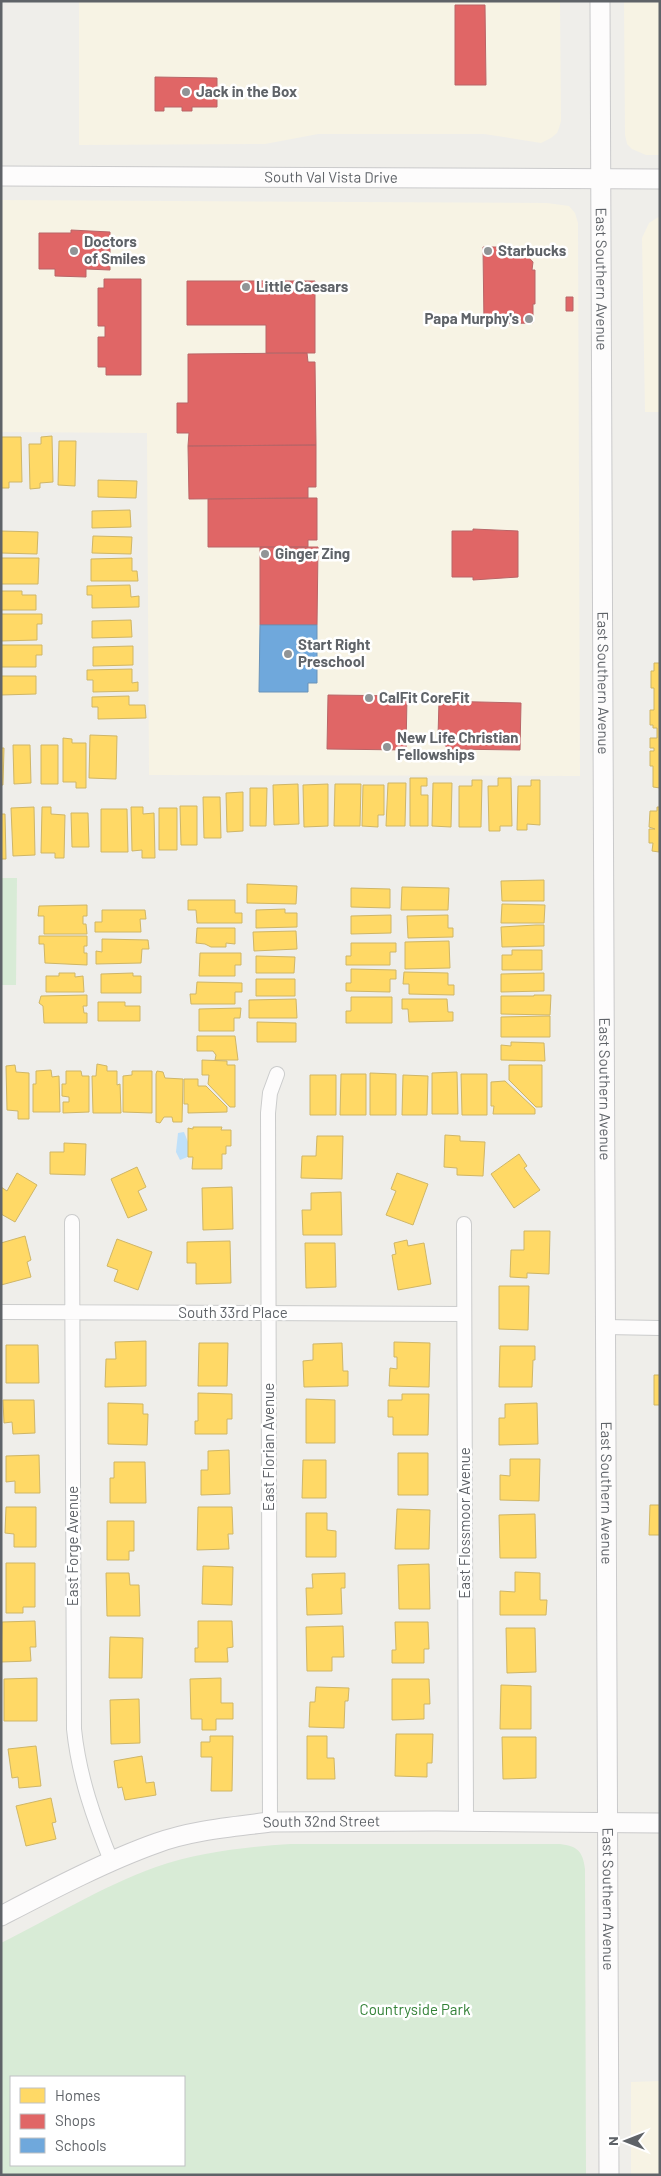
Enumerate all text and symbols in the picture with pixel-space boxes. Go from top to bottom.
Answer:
place label: Jack in the Box [196,82,297,100]
marker: Jack in the Box [180,86,192,98]
street label: South Val Vista Drive [264,167,398,186]
street label: East Southern Avenue [593,207,611,351]
place label: Doctors of Smiles [84,232,146,267]
place label: Starbucks [498,241,567,259]
marker: Doctors of Smiles [68,245,80,257]
marker: Starbucks [482,245,494,257]
place label: Little Caesars [256,277,349,295]
marker: Little Caesars [240,281,252,293]
place label: Papa Murphy's [424,309,519,327]
marker: Papa Murphy's [523,313,535,325]
place label: Ginger Zing [275,544,350,562]
marker: Ginger Zing [259,548,271,560]
street label: East Southern Avenue [595,611,613,755]
place label: Start Right Preschool [298,635,371,670]
marker: Start Right Preschool [282,648,294,660]
place label: CalFit CoreFit [379,688,470,706]
marker: CalFit CoreFit [363,692,375,704]
place label: New Life Christian Fellowships [397,728,519,763]
marker: New Life Christian Fellowships [381,741,393,753]
street label: East Southern Avenue [596,1017,615,1161]
street label: South 33rd Place [178,1303,288,1321]
street label: East Florian Avenue [259,1383,277,1511]
street label: East Southern Avenue [598,1421,616,1565]
street label: East Flossmoor Avenue [455,1447,473,1599]
street label: East Forge Avenue [63,1486,81,1606]
street label: South 32nd Street [262,1811,380,1831]
street label: East Southern Avenue [600,1827,618,1971]
park label: Countryside Park [360,2000,471,2018]
legend [10,2076,185,2166]
text: Homes [55,2086,100,2104]
text: Shops [55,2111,95,2129]
north arrow [601,2116,651,2166]
text: Schools [55,2136,107,2154]
text: N [604,2136,621,2146]

